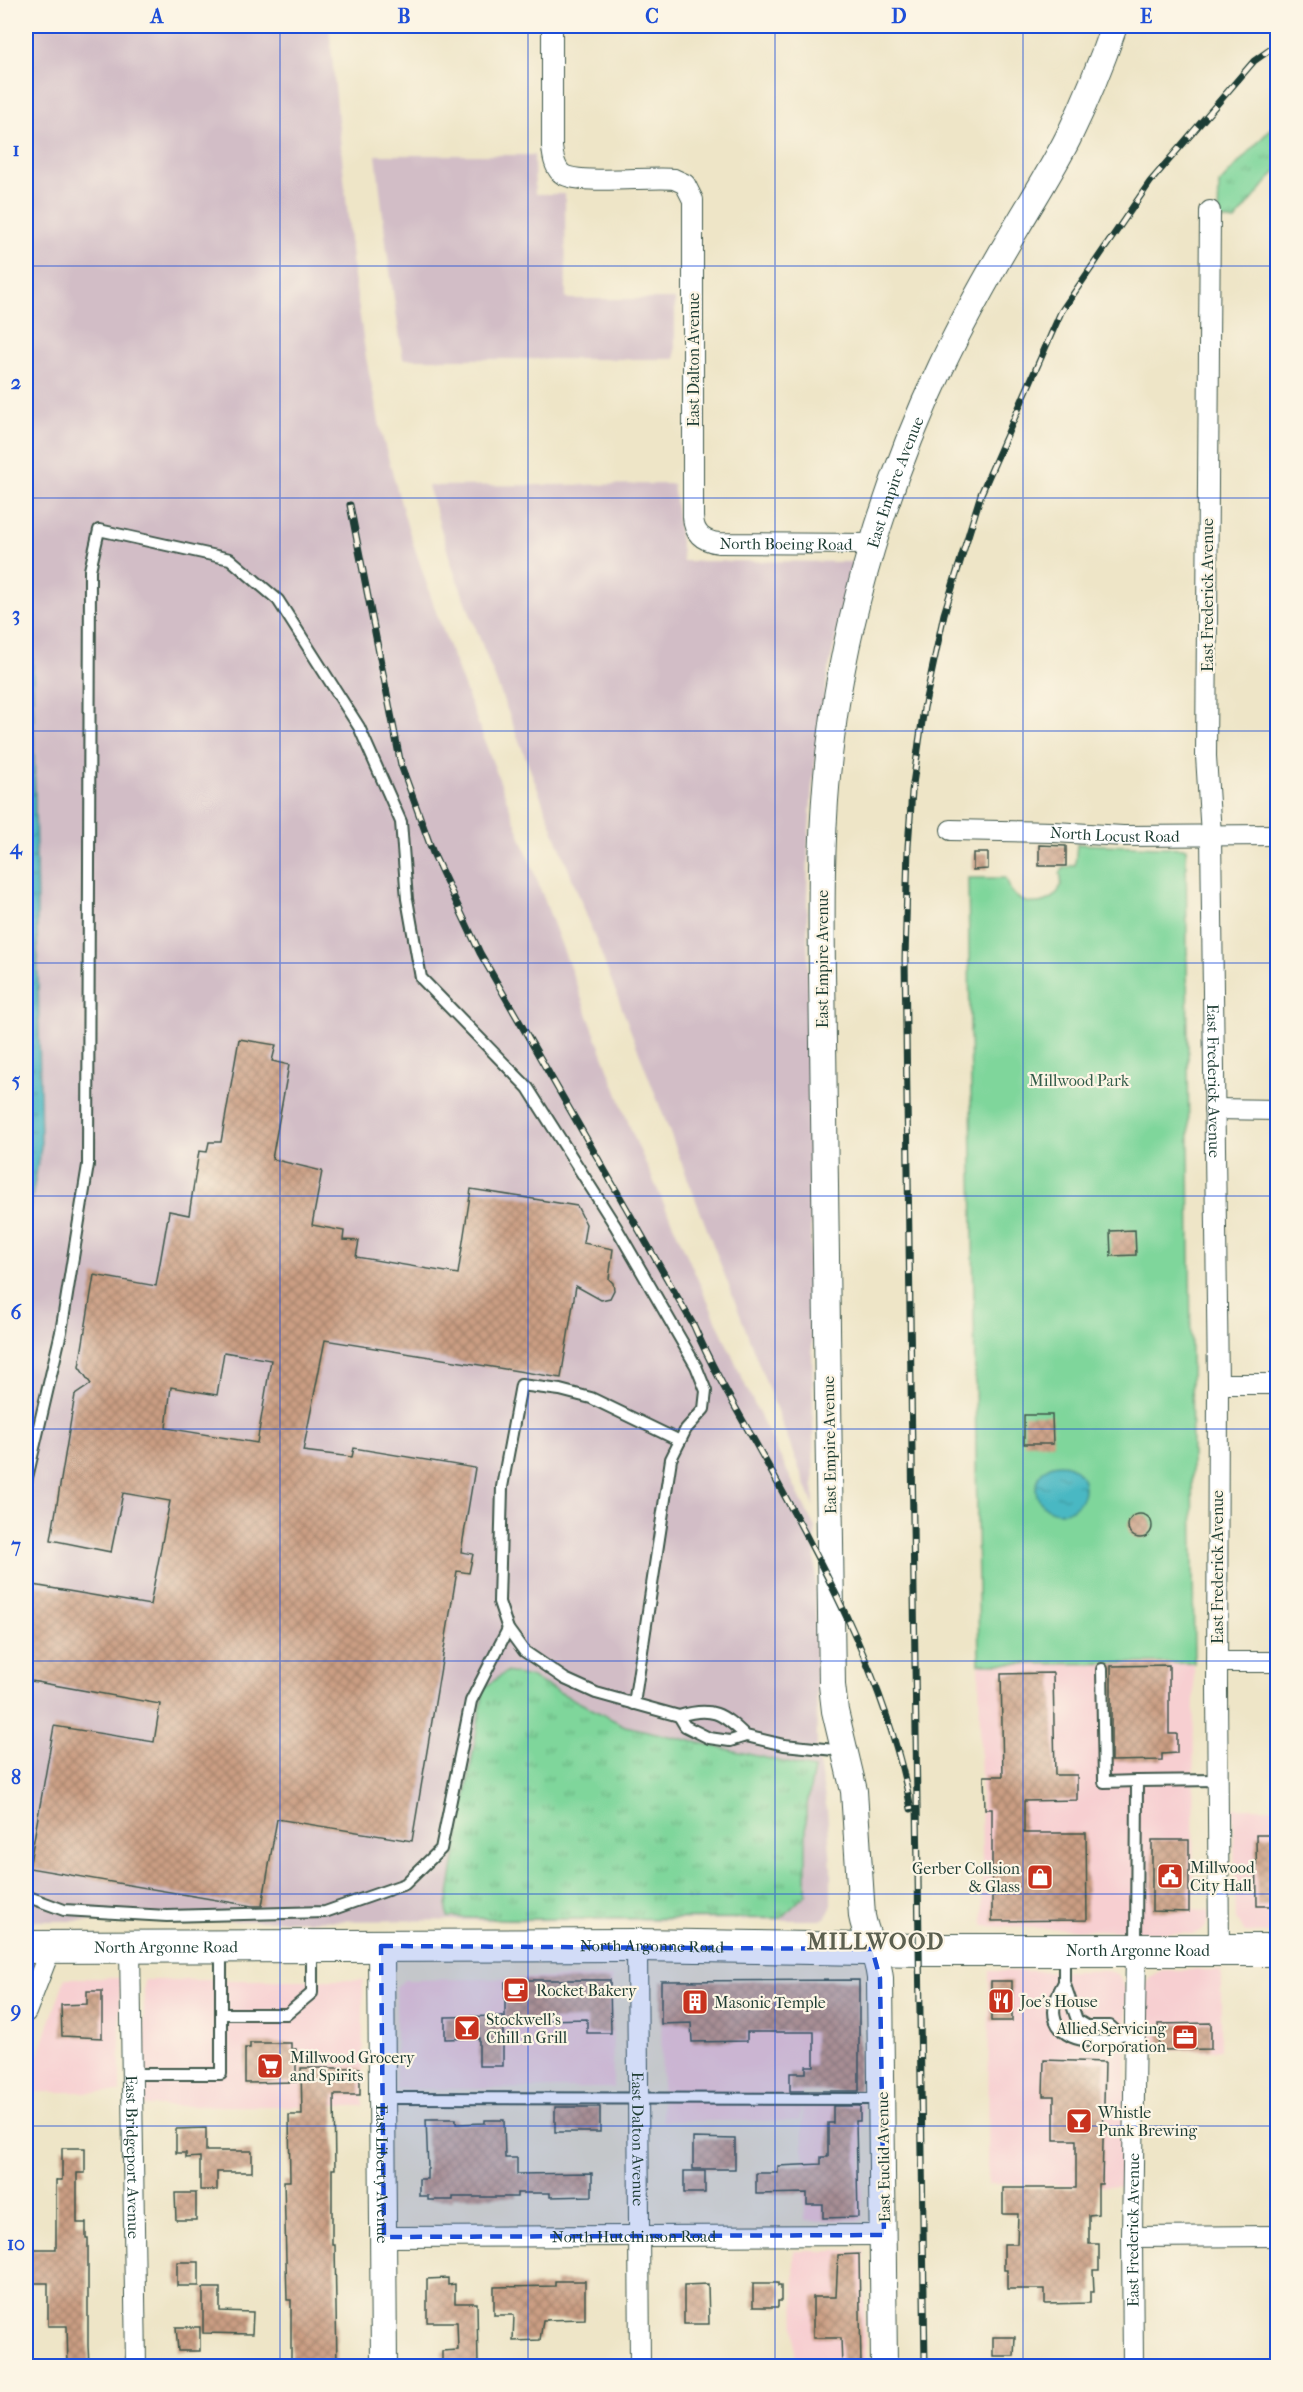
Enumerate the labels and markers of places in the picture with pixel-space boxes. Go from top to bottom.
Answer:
place label: Millwood City Hall [1190,1858,1255,1895]
place label: Gerber Collsion & Glass [912,1859,1021,1896]
public building icon: Millwood City Hall [1155,1861,1185,1891]
shop icon: Gerber Collsion & Glass [1025,1862,1055,1892]
cafe icon: Rocket Bakery [501,1975,531,2005]
place label: Rocket Bakery [536,1981,637,2000]
restaurant icon: Joe's House [986,1986,1016,2016]
building icon: Masonic Temple [680,1987,710,2017]
place label: Joe's House [1018,1992,1098,2011]
place label: Masonic Temple [714,1993,826,2012]
place label: Stockwell’s Chill n Grill [486,2010,568,2047]
bar icon: Stockwell’s Chill n Grill [452,2013,482,2043]
place label: Allied Servicing Corporation [1056,2019,1167,2056]
office icon: Allied Servicing Corporation [1170,2022,1200,2052]
place label: Millwood Grocery and Spirits [290,2048,415,2085]
supermarket icon: Millwood Grocery and Spirits [255,2051,285,2081]
place label: Whistle Punk Brewing [1097,2103,1197,2140]
bar icon: Whistle Punk Brewing [1064,2106,1094,2136]

